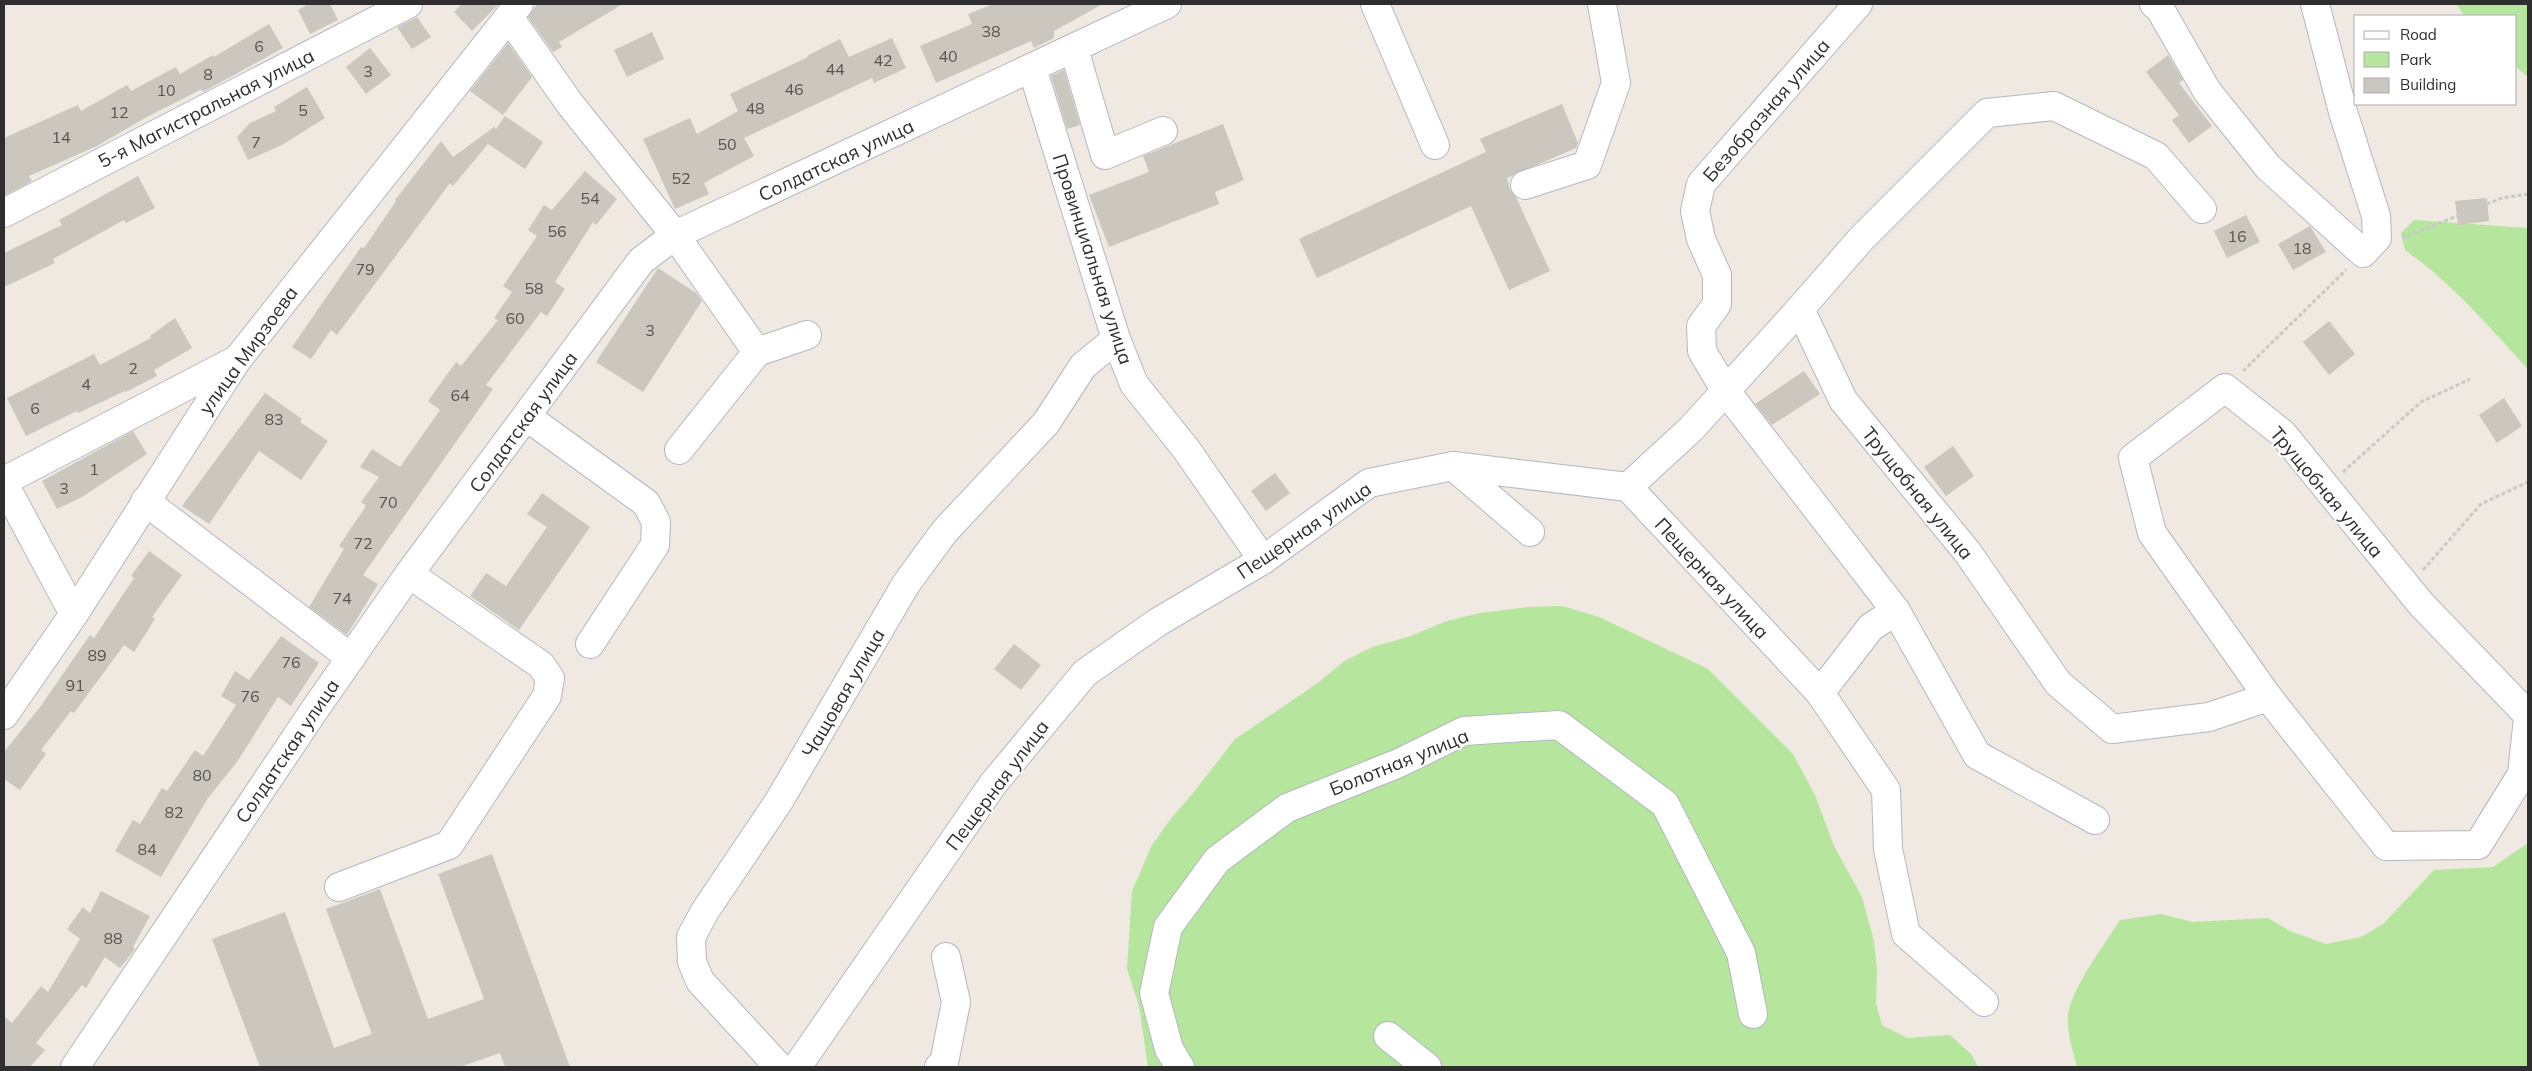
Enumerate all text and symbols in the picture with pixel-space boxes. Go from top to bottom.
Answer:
legend [2354,15,2517,105]
house number: 38 [981,21,1001,41]
text: Road [2400,25,2437,44]
street label: Безобразная улица [1697,34,1835,186]
house number: 6 [254,36,264,56]
street label: 5-я Магистральная улица [94,44,318,172]
house number: 40 [938,46,958,66]
house number: 42 [873,50,893,70]
text: Park [2400,50,2432,69]
house number: 44 [825,59,845,79]
house number: 3 [363,61,373,81]
house number: 8 [203,64,213,84]
text: Building [2400,75,2456,94]
house number: 46 [784,79,804,99]
house number: 10 [156,80,176,100]
house number: 48 [745,98,765,118]
house number: 5 [298,100,308,120]
house number: 12 [109,102,129,122]
street label: Солдатская улица [754,113,918,207]
house number: 14 [51,127,71,147]
house number: 7 [251,132,261,152]
house number: 50 [717,134,737,154]
street label: Провинциальная улица [1048,151,1138,367]
house number: 52 [671,168,691,188]
house number: 54 [580,188,600,208]
house number: 56 [547,221,567,241]
house number: 16 [2227,226,2247,246]
house number: 18 [2292,238,2312,258]
house number: 79 [355,259,375,279]
house number: 58 [524,278,544,298]
street label: улица Мирзоева [193,281,303,419]
house number: 60 [505,308,525,328]
house number: 3 [645,320,655,340]
street label: Солдатская улица [464,347,582,497]
house number: 2 [128,358,138,378]
house number: 4 [81,374,91,394]
house number: 64 [450,385,470,405]
house number: 6 [30,398,40,418]
house number: 83 [264,409,284,429]
street label: Трущобная улица [1857,422,1979,564]
street label: Трущобная улица [2265,422,2389,562]
house number: 1 [89,459,99,479]
street label: Пещерная улица [1232,476,1376,584]
house number: 3 [59,478,69,498]
house number: 70 [378,492,398,512]
street label: Пещерная улица [1650,512,1774,644]
house number: 72 [353,533,373,553]
house number: 74 [332,588,352,608]
street label: Чащовая улица [796,624,890,762]
house number: 89 [87,645,107,665]
house number: 76 [281,652,301,672]
street label: Солдатская улица [230,674,344,828]
house number: 91 [65,675,85,695]
house number: 76 [240,686,260,706]
street label: Пещерная улица [940,715,1054,855]
street label: Болотная улица [1326,723,1472,801]
house number: 80 [192,765,212,785]
house number: 82 [164,802,184,822]
house number: 84 [137,839,157,859]
house number: 88 [103,928,123,948]

